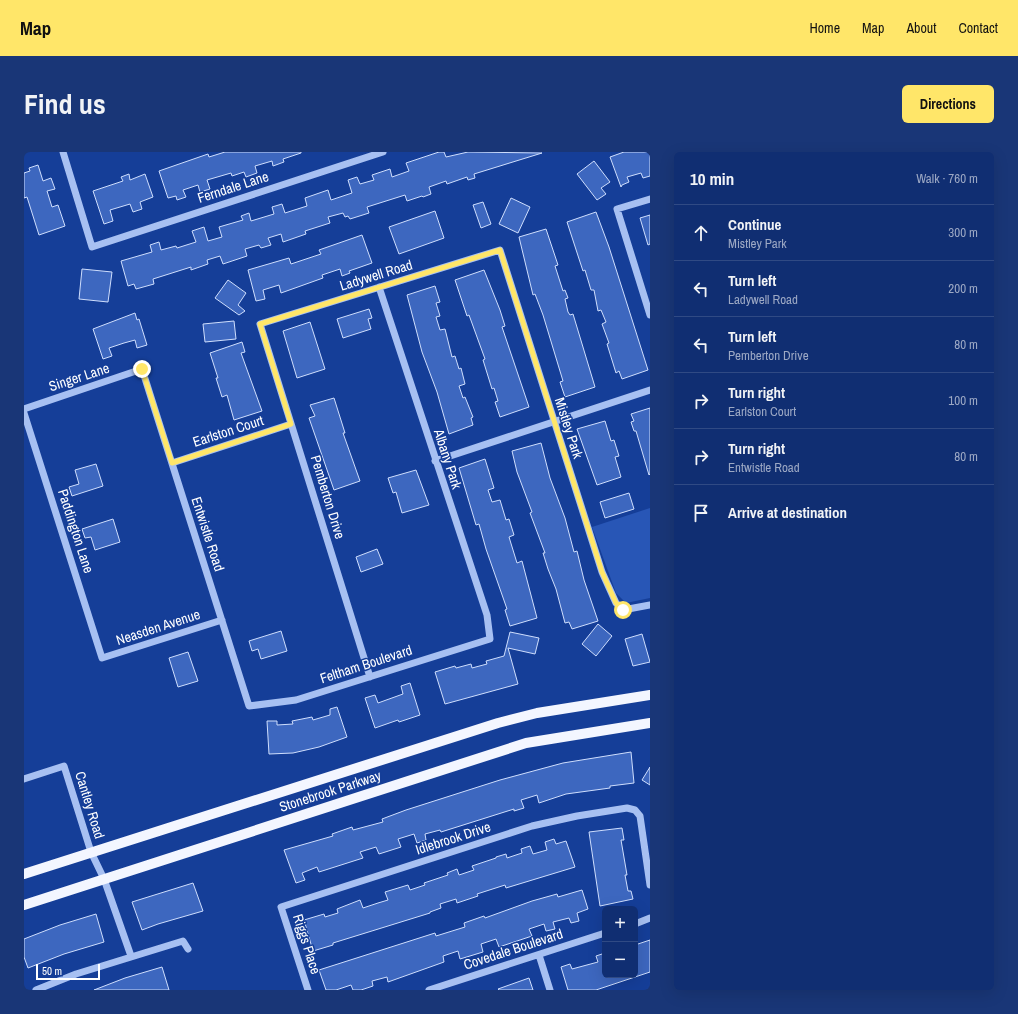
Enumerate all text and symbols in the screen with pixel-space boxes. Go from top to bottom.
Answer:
text: Map [20,15,51,41]
text: Home [809,19,840,37]
text: Map [862,19,884,37]
text: About [906,19,936,37]
text: Contact [958,19,998,37]
text: Find us [24,85,106,123]
button: Directions [902,85,994,123]
street label: Ferndale Lane [195,167,271,207]
text: 10 min [690,167,734,190]
text: Walk · 760 m [916,170,978,187]
text: Continue [728,214,781,235]
icon: ahead [690,222,712,244]
text: 300 m [948,224,978,241]
text: Mistley Park [728,235,787,252]
street label: Ladywell Road [337,255,415,295]
text: Turn left [728,270,776,291]
icon: left [690,278,712,300]
text: 200 m [948,280,978,297]
text: Ladywell Road [728,291,798,308]
text: Turn left [728,326,776,347]
icon: left [690,334,712,356]
text: 80 m [954,336,978,353]
text: Pemberton Drive [728,347,809,364]
street label: Singer Lane [46,359,112,395]
route end [133,360,151,378]
text: Turn right [728,382,785,403]
icon: right [690,390,712,412]
text: 100 m [948,392,978,409]
street label: Mistley Park [551,395,587,461]
text: Earlston Court [728,403,796,420]
street label: Earlston Court [190,411,266,451]
street label: Albany Park [430,426,466,491]
text: Turn right [728,438,785,459]
icon: right [690,446,712,468]
text: 80 m [954,448,978,465]
street label: Pemberton Drive [307,453,349,541]
text: Entwistle Road [728,459,800,476]
street label: Paddington Lane [54,487,98,575]
street label: Entwistle Road [188,494,228,574]
icon: arrive [690,502,712,524]
text: Arrive at destination [728,502,847,523]
route start [614,601,632,619]
street label: Neasden Avenue [114,605,202,649]
street label: Feltham Boulevard [318,641,414,687]
street label: Stonebrook Parkway [277,766,383,816]
street label: Cantley Road [71,769,109,841]
street label: Idlebrook Drive [413,817,493,859]
map controls [602,906,638,978]
button: + [602,906,638,942]
street label: Riggs Place [289,912,325,976]
street label: Covedale Boulevard [461,924,565,974]
button: − [602,942,638,978]
scale bar [36,962,100,981]
text: 50 m [42,964,62,978]

